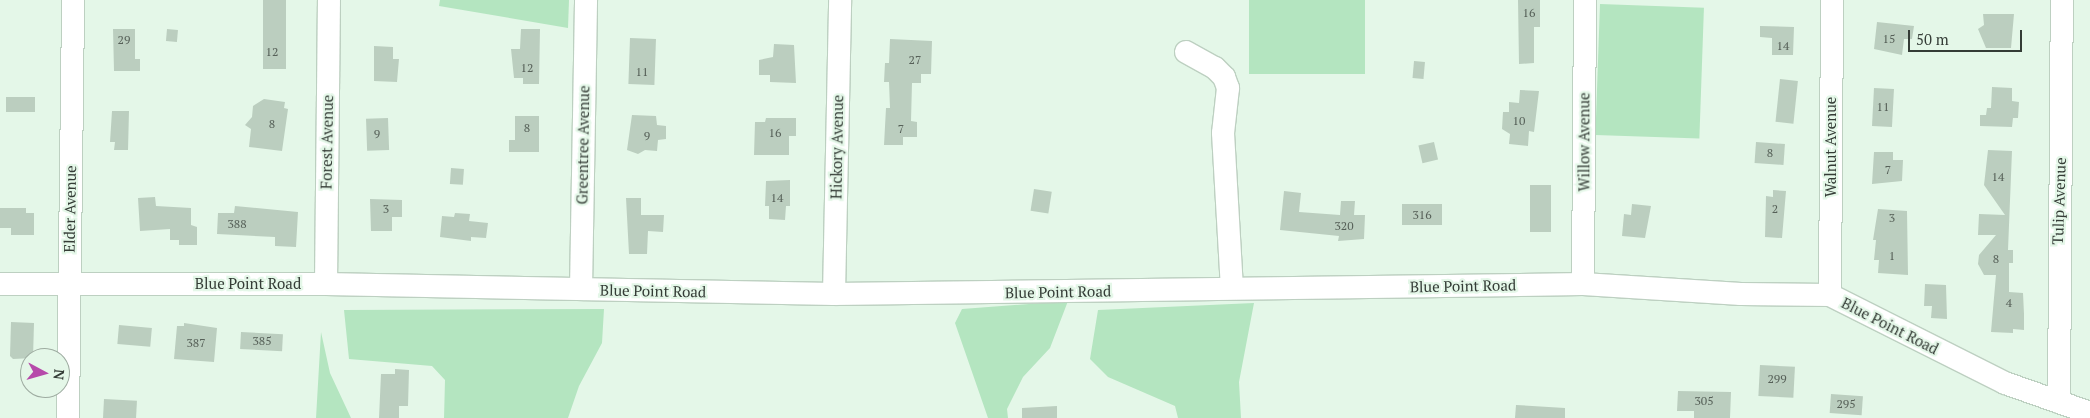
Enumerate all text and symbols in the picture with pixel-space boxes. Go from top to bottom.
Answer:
house number: 16 [1523,6,1535,20]
scale bar [1910,20,2024,52]
text: 50 m [1916,29,1949,49]
house number: 15 [1883,32,1895,46]
house number: 29 [118,33,130,47]
house number: 14 [1777,39,1789,53]
house number: 12 [266,45,278,59]
house number: 27 [909,53,921,67]
house number: 12 [521,61,533,75]
house number: 11 [636,65,648,79]
street label: Greentree Avenue [573,85,593,205]
street label: Willow Avenue [1575,92,1593,192]
street label: Forest Avenue [317,95,337,189]
street label: Hickory Avenue [827,95,847,199]
street label: Walnut Avenue [1822,97,1840,197]
house number: 11 [1877,100,1889,114]
house number: 10 [1513,114,1525,128]
house number: 8 [269,117,275,131]
house number: 8 [524,121,530,135]
house number: 7 [898,122,904,136]
house number: 16 [769,126,781,140]
house number: 9 [374,127,380,141]
house number: 9 [644,129,650,143]
house number: 8 [1767,146,1773,160]
street label: Tulip Avenue [2048,157,2070,245]
house number: 7 [1885,163,1891,177]
street label: Elder Avenue [60,165,80,253]
house number: 14 [1992,170,2004,184]
house number: 14 [771,191,783,205]
house number: 3 [383,202,389,216]
house number: 2 [1772,202,1778,216]
house number: 316 [1412,208,1432,222]
house number: 3 [1889,211,1895,225]
house number: 388 [227,217,247,231]
house number: 320 [1334,219,1354,233]
house number: 1 [1889,249,1895,263]
house number: 8 [1993,252,1999,266]
street label: Blue Point Road [195,275,301,293]
street label: Blue Point Road [1410,276,1516,296]
street label: Blue Point Road [600,281,706,301]
street label: Blue Point Road [1005,282,1111,302]
street label: Blue Point Road [1839,294,1941,358]
house number: 4 [2006,296,2012,310]
house number: 385 [252,334,272,348]
house number: 387 [186,336,206,350]
north arrow [20,348,70,398]
text: N [49,368,69,381]
house number: 299 [1767,372,1787,386]
house number: 305 [1694,394,1714,408]
house number: 295 [1836,397,1856,411]

